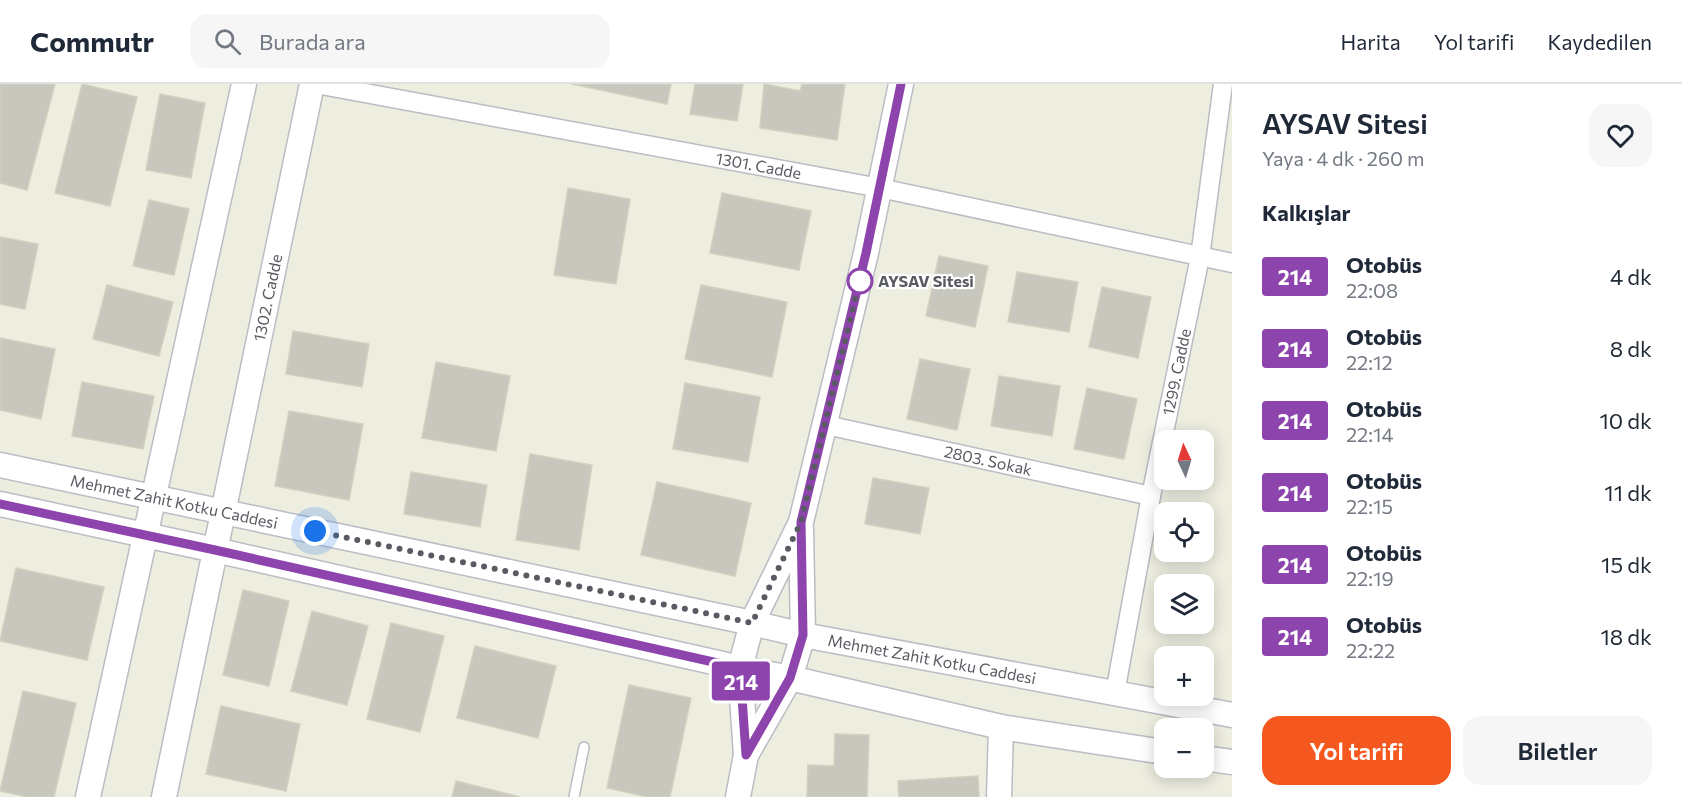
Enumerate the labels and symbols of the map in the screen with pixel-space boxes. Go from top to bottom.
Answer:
street label: 1301. Cadde [714,148,803,182]
street label: 1302. Cadde [249,252,285,343]
marker: AYSAV Sitesi [847,268,873,294]
place label: AYSAV Sitesi [878,271,974,290]
street label: 1299. Cadde [1158,327,1194,417]
north arrow [1154,430,1214,490]
street label: 2803. Sokak [943,441,1034,479]
street label: Mehmet Zahit Kotku Caddesi [69,470,280,532]
your location [300,516,330,546]
street label: Mehmet Zahit Kotku Caddesi [826,630,1038,687]
line badge: 214 [706,662,776,700]

